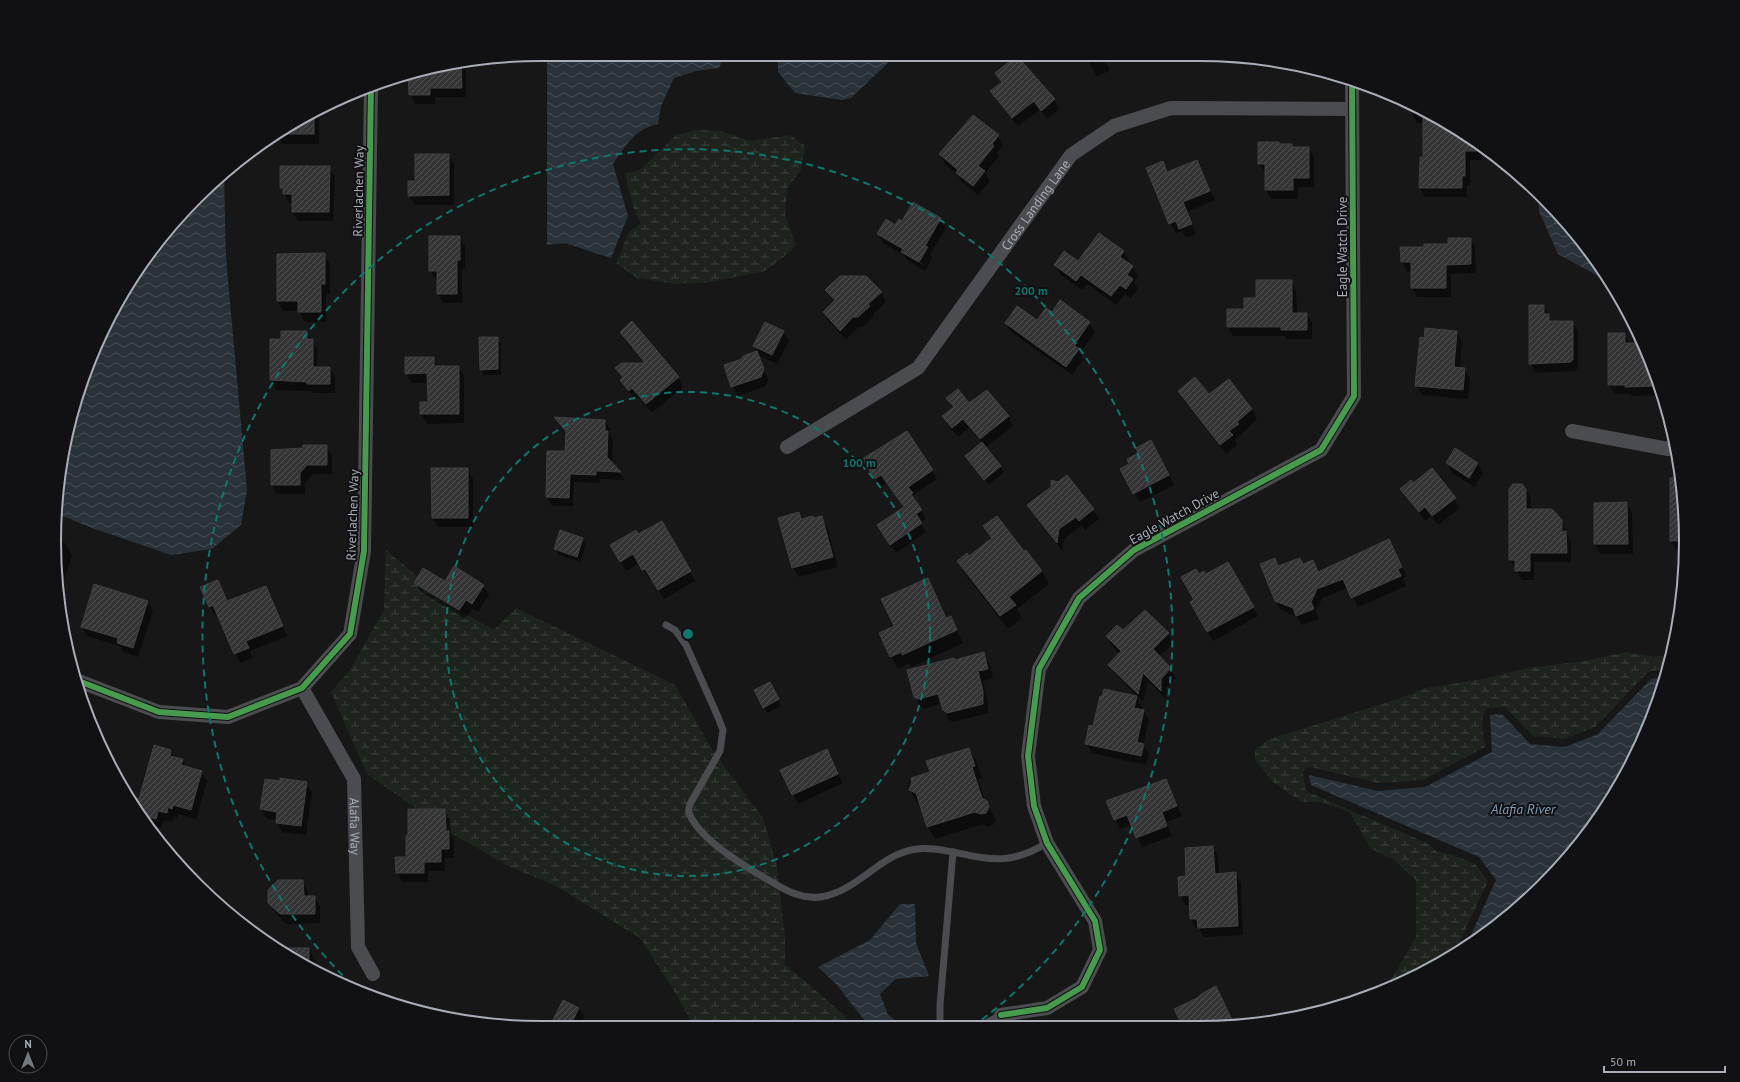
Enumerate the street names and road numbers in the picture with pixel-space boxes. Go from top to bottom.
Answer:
street label: Riverlachen Way [349,145,368,237]
street label: Cross Landing Lane [997,156,1074,254]
street label: Eagle Watch Drive [1334,197,1351,297]
street label: Riverlachen Way [342,469,363,561]
street label: Eagle Watch Drive [1126,485,1222,548]
street label: Alafia Way [345,797,364,855]

